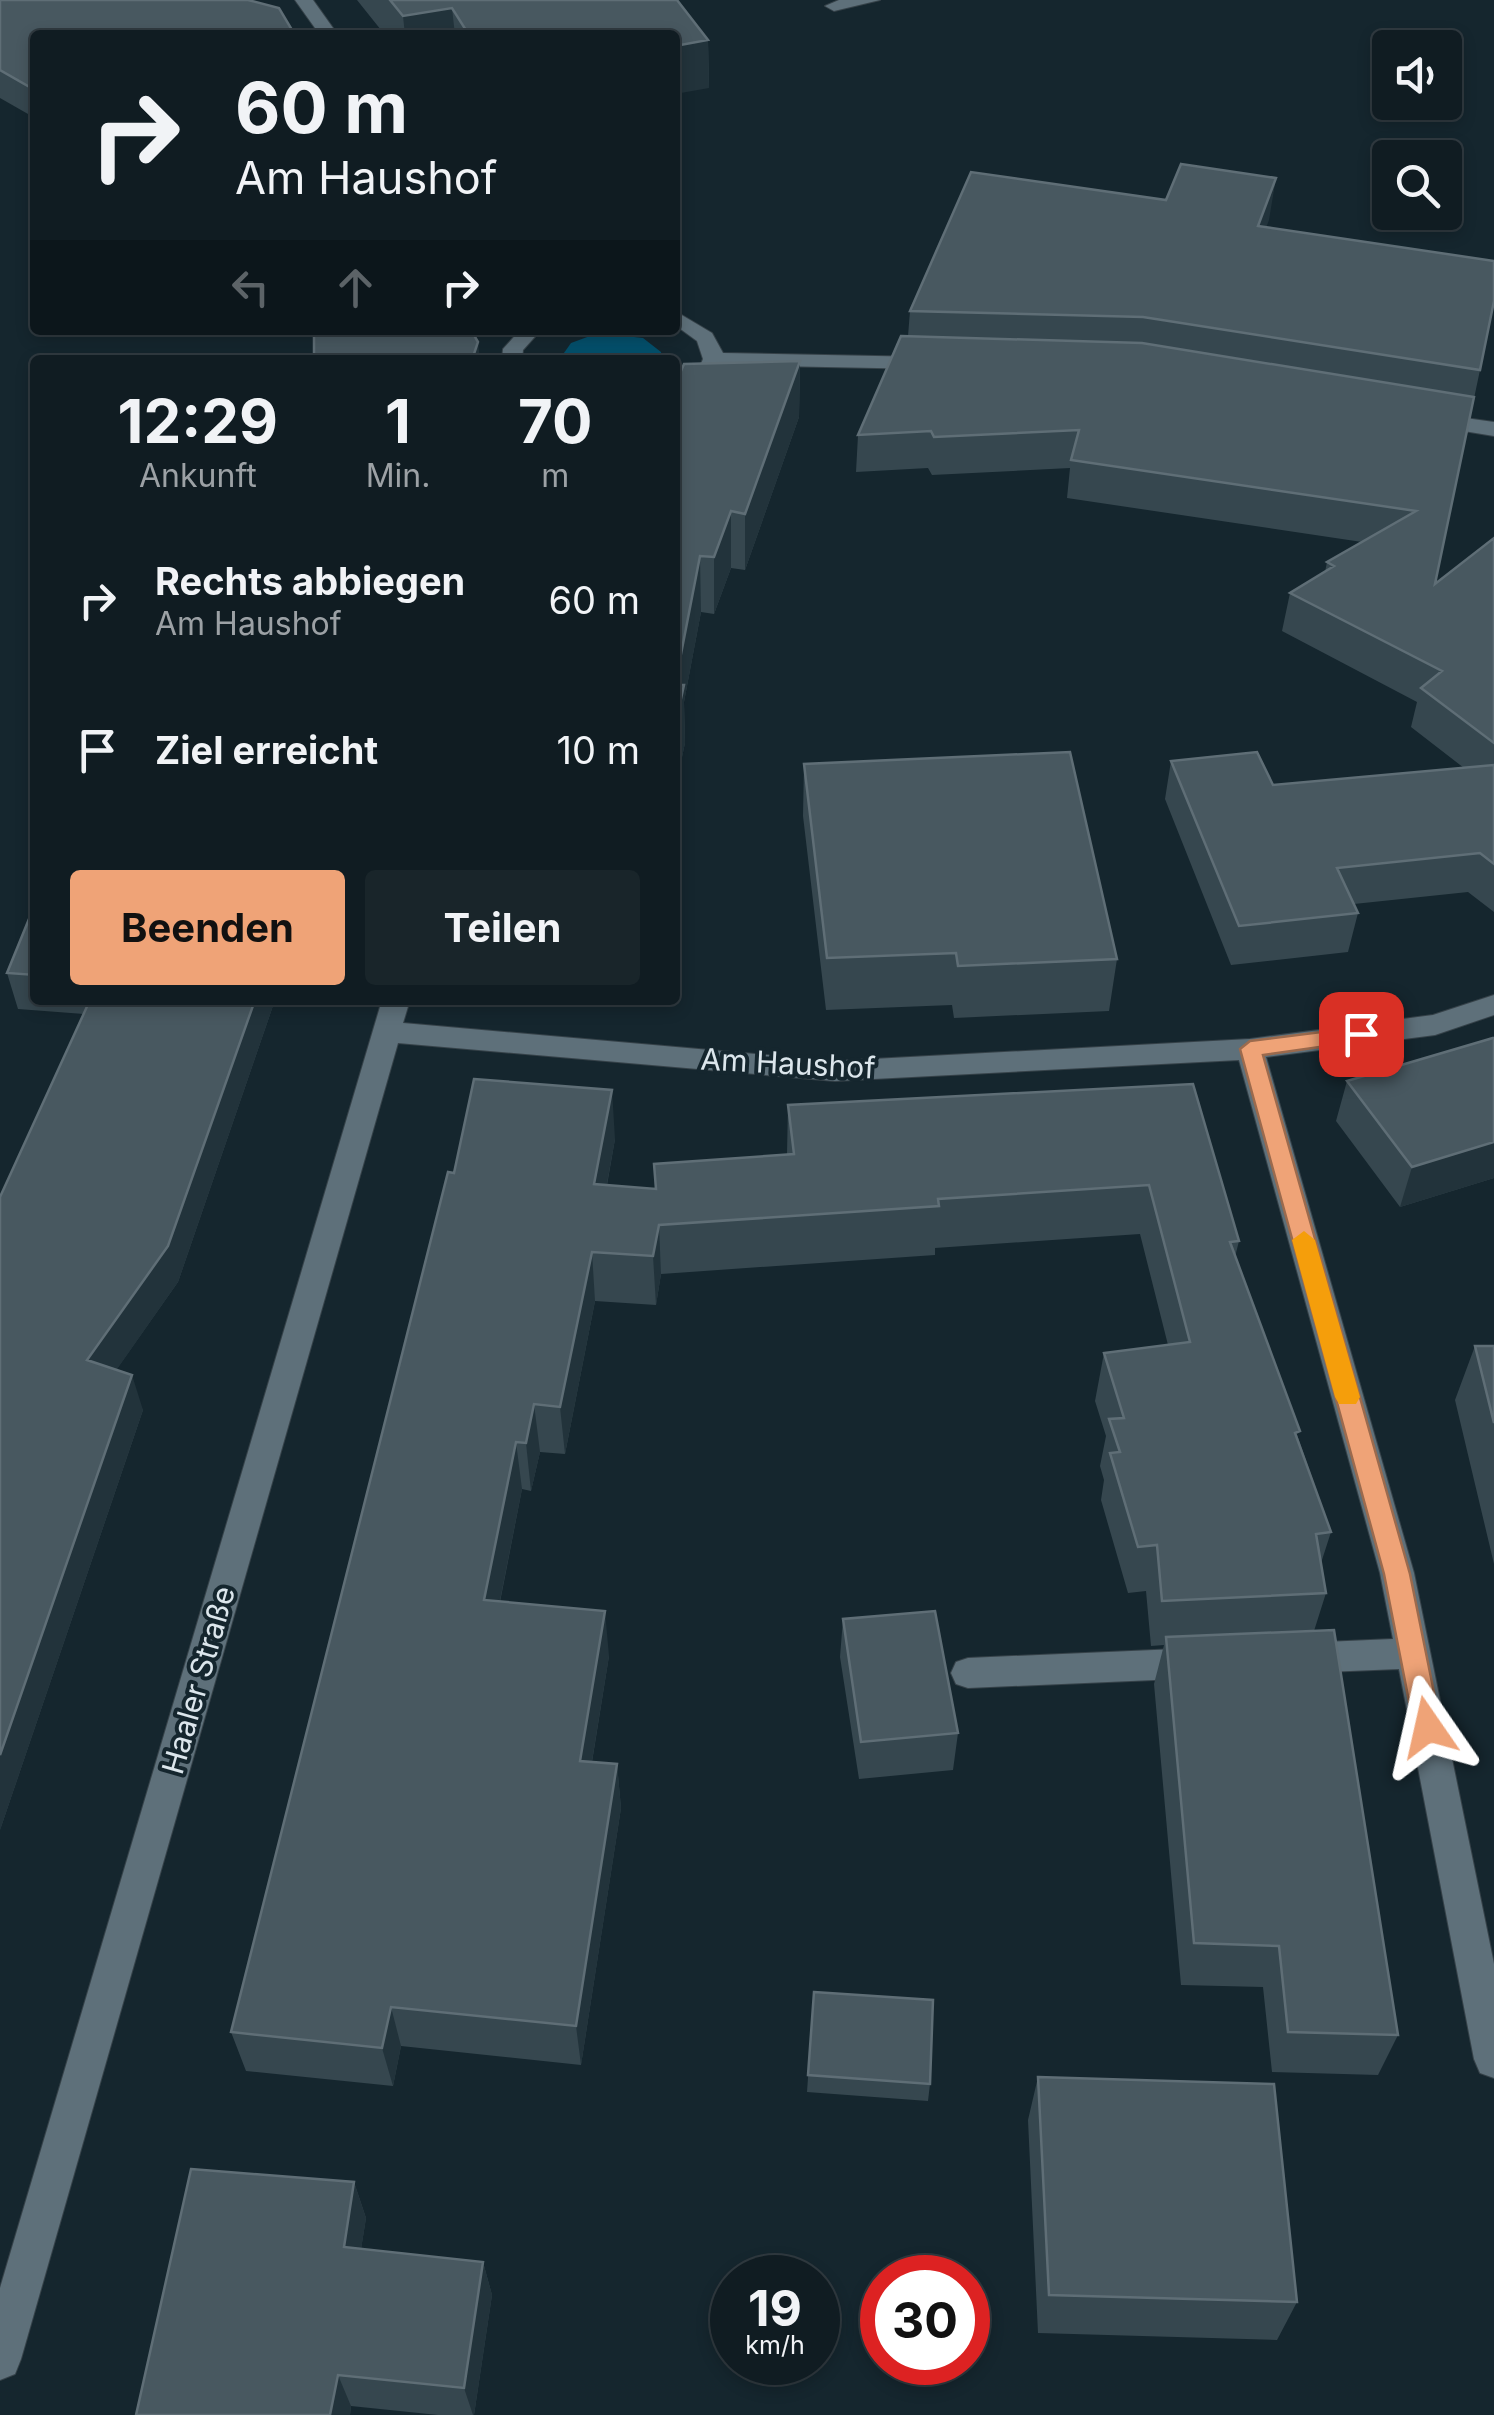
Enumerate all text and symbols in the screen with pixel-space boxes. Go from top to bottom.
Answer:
map controls [1372,30,1462,230]
button: sound [1372,30,1462,120]
text: 60 m [235,65,408,150]
icon: right [70,70,200,200]
button: search [1372,140,1462,230]
text: Am Haushof [235,150,497,205]
icon: left [223,260,278,315]
icon: ahead [328,260,383,315]
icon: right [433,260,488,315]
text: 12:29 [118,385,278,457]
text: 1 [385,385,411,457]
text: 70 [518,385,592,457]
text: Ankunft [139,456,257,495]
text: Min. [366,456,430,495]
text: m [541,456,569,495]
text: Rechts abbiegen [155,558,465,604]
icon: right [70,573,125,628]
text: 60 m [548,577,640,623]
text: Am Haushof [155,604,342,643]
icon: arrive [70,723,125,778]
text: Ziel erreicht [155,727,378,773]
text: 10 m [557,727,640,773]
button: Beenden [70,870,345,985]
button: Teilen [365,870,640,985]
pin [1319,992,1404,1077]
icon: arrive [1334,1007,1389,1062]
street label: Am Haushof [700,1040,876,1086]
street label: Haaler Straße [154,1582,242,1778]
position arrow [1376,1675,1480,1779]
speed limit sign: 30 [860,2255,990,2385]
text: 19 [748,2278,802,2338]
text: km/h [745,2330,805,2360]

